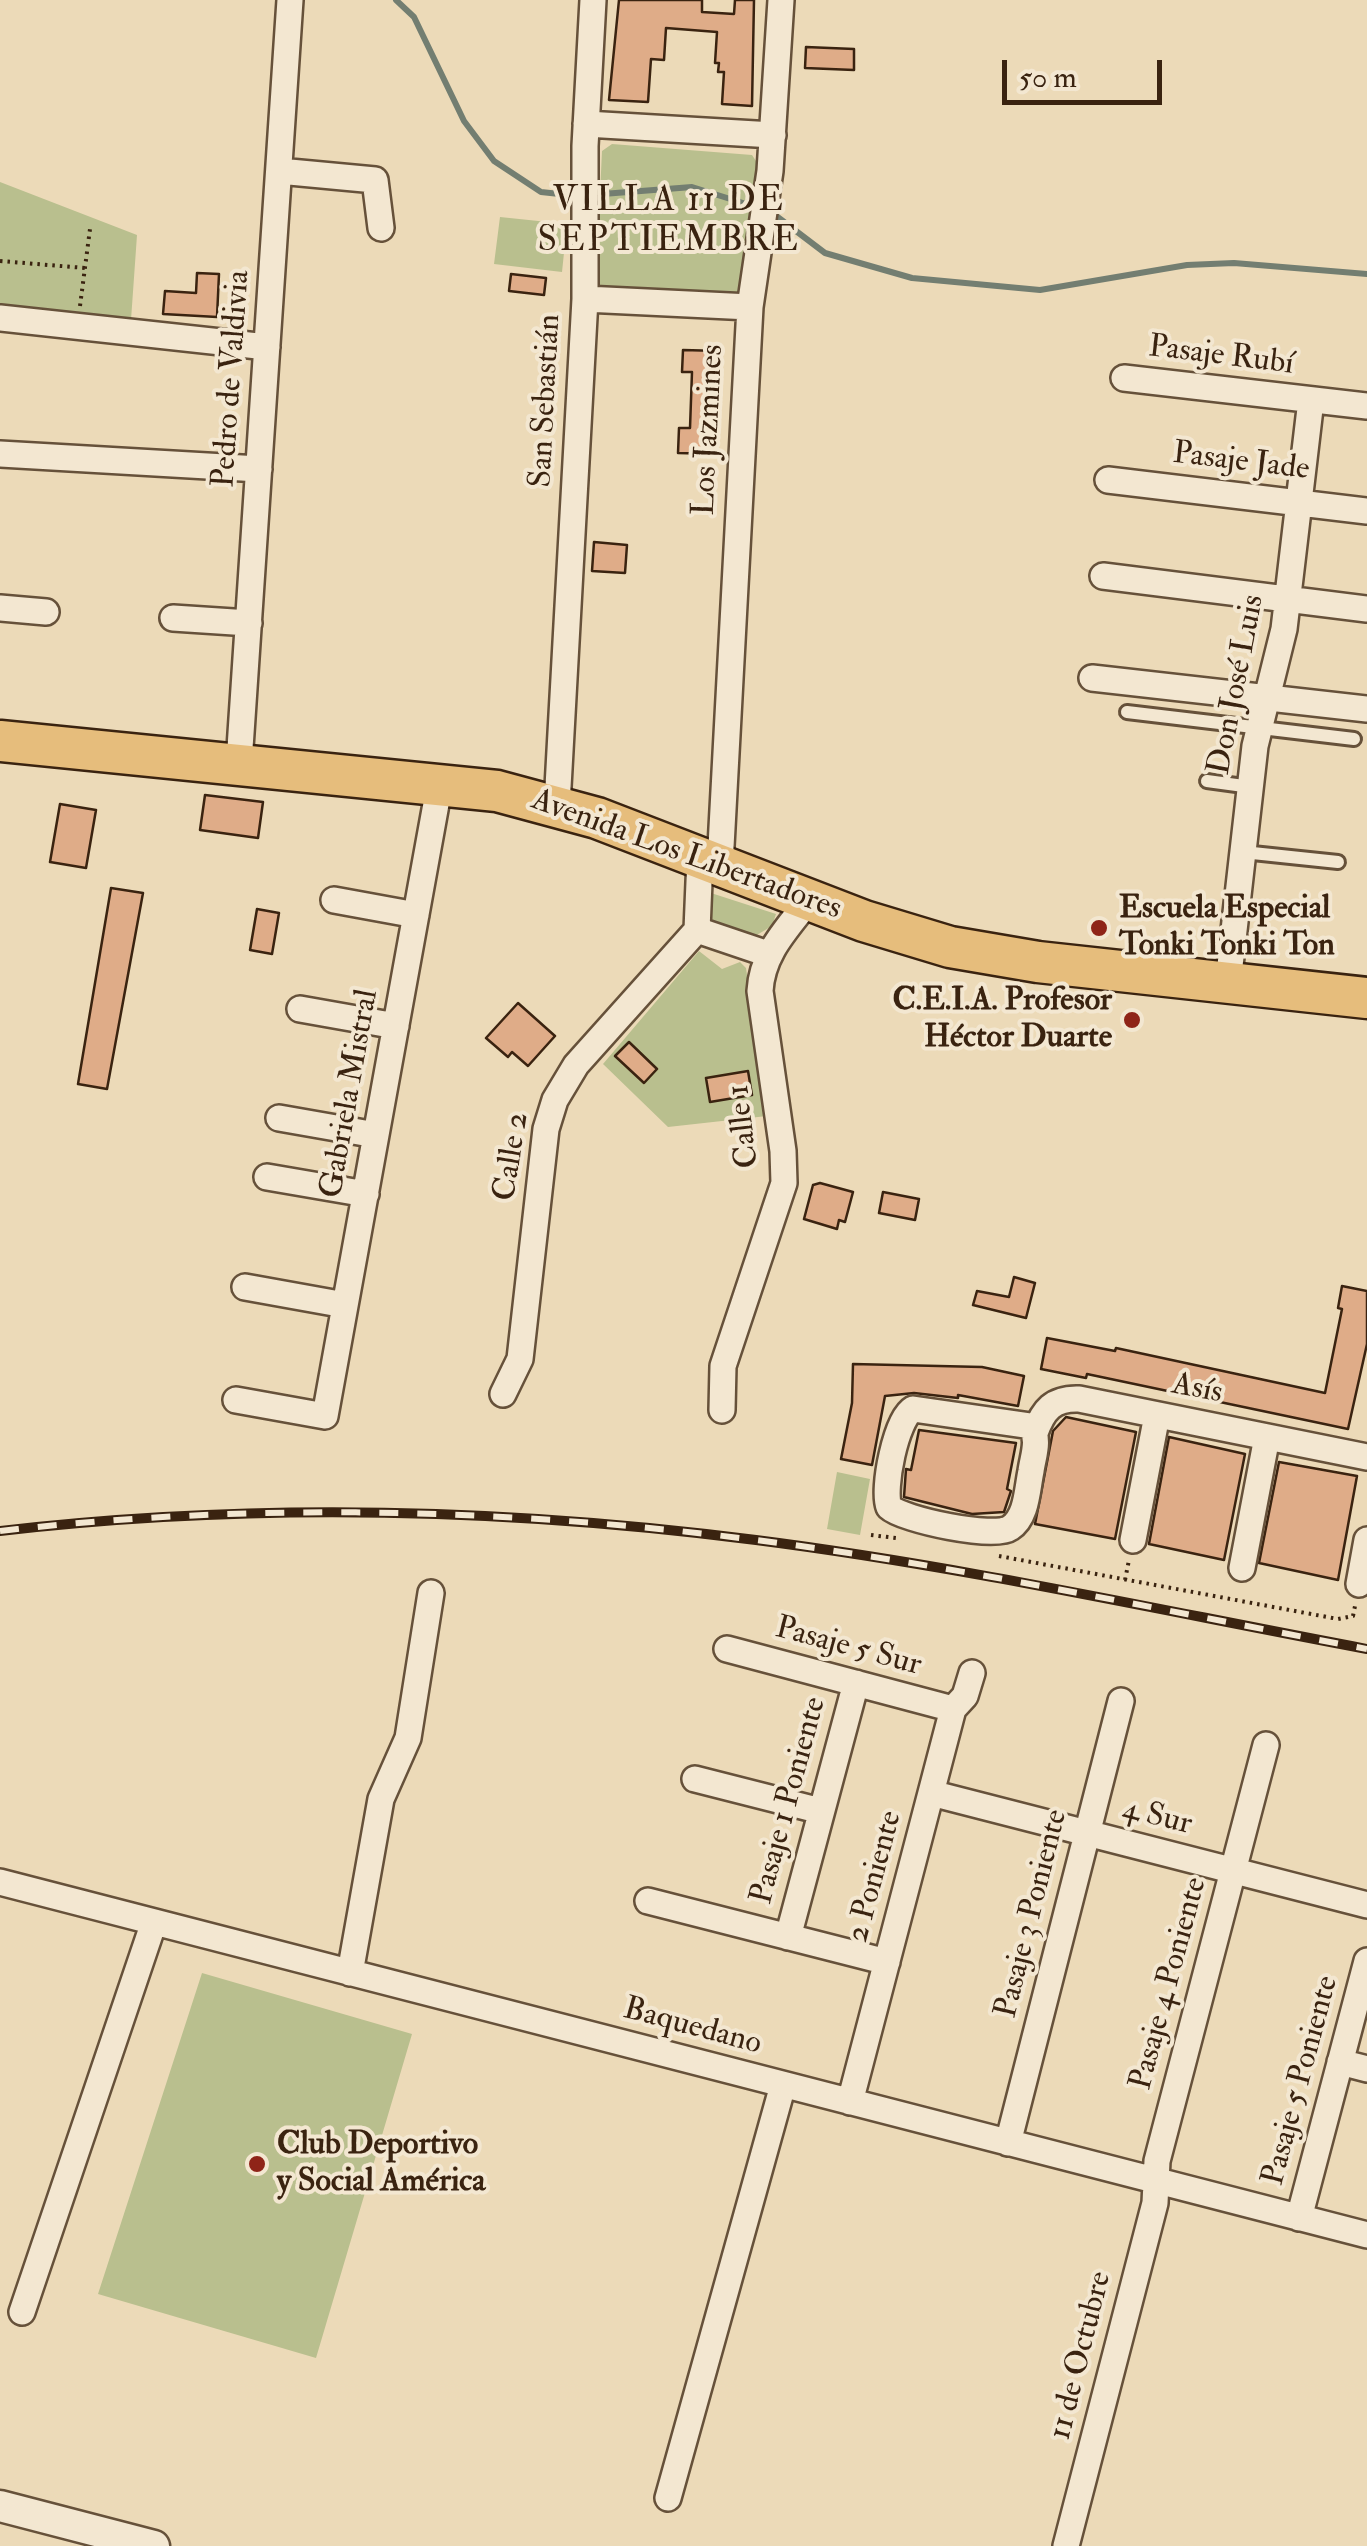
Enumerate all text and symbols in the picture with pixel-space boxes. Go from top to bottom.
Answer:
scale bar [1007,40,1167,102]
text: 50 m [1019,59,1077,96]
district label: VILLA 11 DE SEPTIEMBRE [538,181,800,263]
street label: Pedro de Valdivia [206,269,260,489]
street label: San Sebastián [523,313,571,489]
street label: Pasaje Rubí [1146,329,1296,385]
street label: Los Jazmines [686,343,734,517]
street label: Pasaje Jade [1171,436,1311,490]
street label: Don José Luis [1202,592,1274,778]
street label: Avenida Los Libertadores [526,782,846,930]
place label: Escuela Especial Tonki Tonki Ton [1119,891,1335,966]
marker: Escuela Especial Tonki Tonki Ton [1088,917,1110,939]
place label: C.E.I.A. Profesor Héctor Duarte [893,983,1112,1058]
street label: Gabriela Mistral [314,987,388,1201]
marker: C.E.I.A. Profesor Héctor Duarte [1121,1009,1143,1031]
street label: Calle 1 [721,1082,769,1170]
street label: Calle 2 [487,1110,539,1204]
street label: Asís [1168,1366,1226,1414]
street label: Pasaje 5 Sur [771,1610,925,1686]
street label: Pasaje 1 Poniente [744,1693,836,1909]
street label: 4 Sur [1118,1791,1196,1845]
street label: Pasaje 3 Poniente [989,1806,1077,2022]
street label: 2 Poniente [840,1807,912,1947]
street label: Pasaje 4 Poniente [1123,1874,1217,2094]
street label: Pasaje 5 Poniente [1256,1972,1348,2190]
street label: Baquedano [619,1991,765,2065]
place label: Club Deportivo y Social América [277,2127,485,2202]
marker: Club Deportivo y Social América [246,2153,268,2175]
street label: 11 de Octubre [1043,2268,1121,2444]

